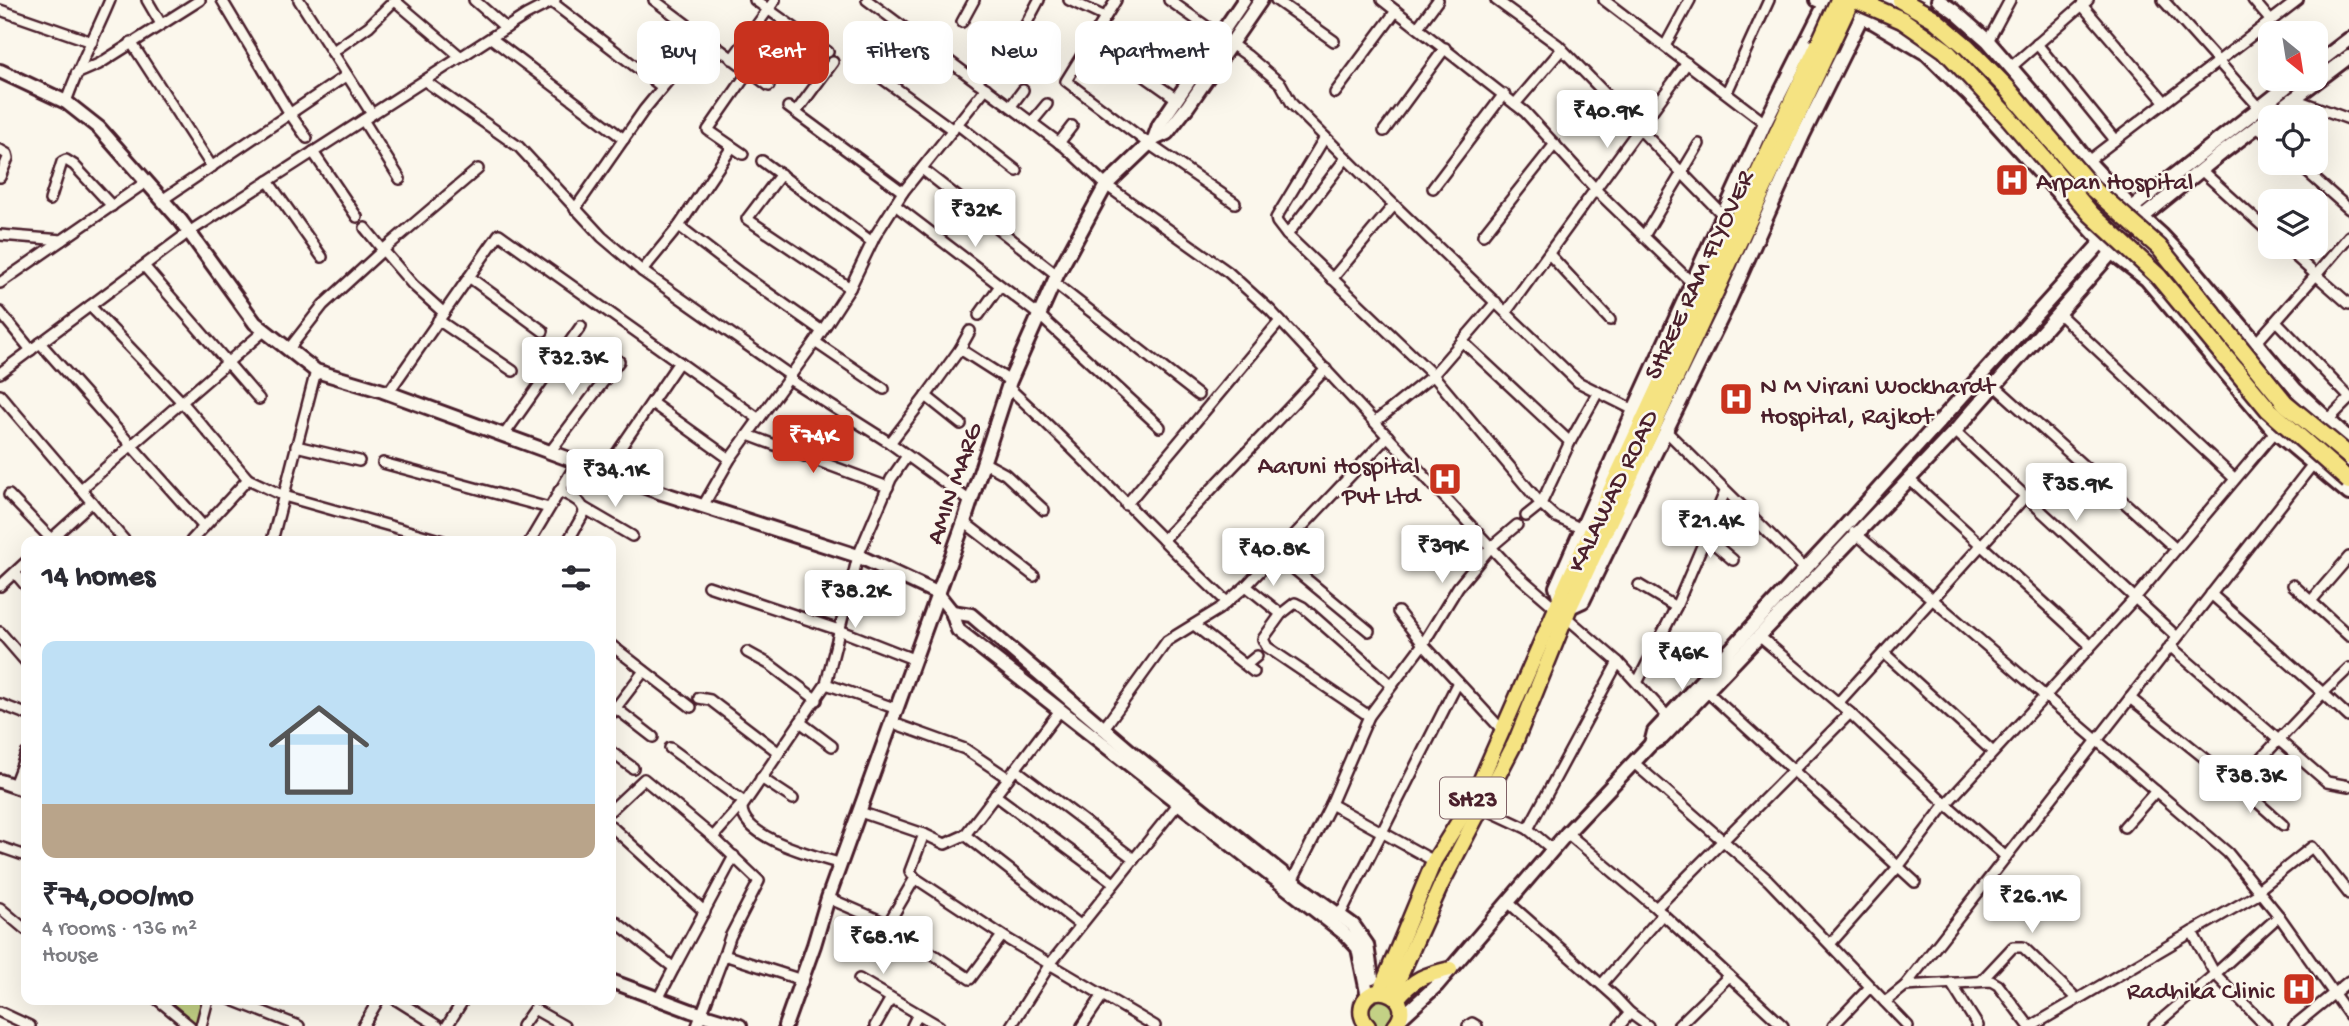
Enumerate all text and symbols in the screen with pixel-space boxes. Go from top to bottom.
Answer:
chip: Buy [637,21,720,84]
chip: Rent [734,21,829,84]
chip: Filters [843,21,953,84]
chip: New [967,21,1061,84]
chip: Apartment [1075,21,1232,84]
north arrow [2258,21,2328,91]
map controls [2258,21,2328,259]
pin: ₹40.9K [1550,90,1664,150]
text: ₹40.9K [1573,99,1641,126]
button: locate [2258,105,2328,175]
hospital icon: Arpan Hospital [1993,161,2031,199]
street label: SHREE RAM FLYOVER [1639,165,1764,385]
place label: Arpan Hospital [2036,169,2193,200]
button: layers [2258,189,2328,259]
pin: ₹32K [934,190,1016,249]
text: ₹32K [950,198,1000,225]
pin: ₹32.3K [515,338,629,397]
text: ₹32.3K [538,346,606,373]
place label: N M Virani Wockhardt Hospital, Rajkot [1760,373,1997,434]
hospital icon: N M Virani Wockhardt Hospital, Rajkot [1717,380,1755,418]
street label: KALAWAD ROAD [1562,406,1668,578]
pin: ₹74K [772,416,854,475]
street label: AMIN MARG [921,418,992,549]
text: ₹74K [789,424,837,451]
pin: ₹34.1K [558,449,672,509]
place label: Aaruni Hospital Pvt Ltd [1258,453,1422,514]
text: ₹34.1K [582,458,648,485]
hospital icon: Aaruni Hospital Pvt Ltd [1426,460,1464,498]
pin: ₹35.9K [2019,463,2133,523]
text: ₹35.9K [2042,472,2110,499]
pin: ₹21.4K [1653,500,1767,560]
text: ₹21.4K [1678,509,1742,536]
pin: ₹39K [1401,526,1483,585]
pin: ₹40.8K [1216,528,1330,588]
text: ₹39K [1417,534,1467,561]
text: ₹40.8K [1238,537,1308,564]
icon: filters [557,559,595,597]
text: 14 homes [42,561,155,596]
pin: ₹38.2K [798,570,912,630]
text: ₹38.2K [821,579,889,606]
pin: ₹46K [1641,632,1723,692]
text: ₹46K [1658,641,1706,668]
icon: home [256,687,382,813]
pin: ₹38.3K [2193,756,2307,815]
text: ₹38.3K [2215,764,2285,791]
road number: SH23 [1440,778,1506,818]
pin: ₹26.1K [1975,876,2089,935]
text: ₹74,000/mo [42,881,194,916]
text: ₹26.1K [1999,884,2065,911]
text: 4 rooms · 136 m² [42,916,197,943]
pin: ₹68.1K [826,916,940,976]
text: ₹68.1K [850,925,916,952]
text: House [42,943,98,970]
hospital icon: Radhika Clinic [2280,970,2318,1008]
place label: Radhika Clinic [2127,978,2275,1009]

